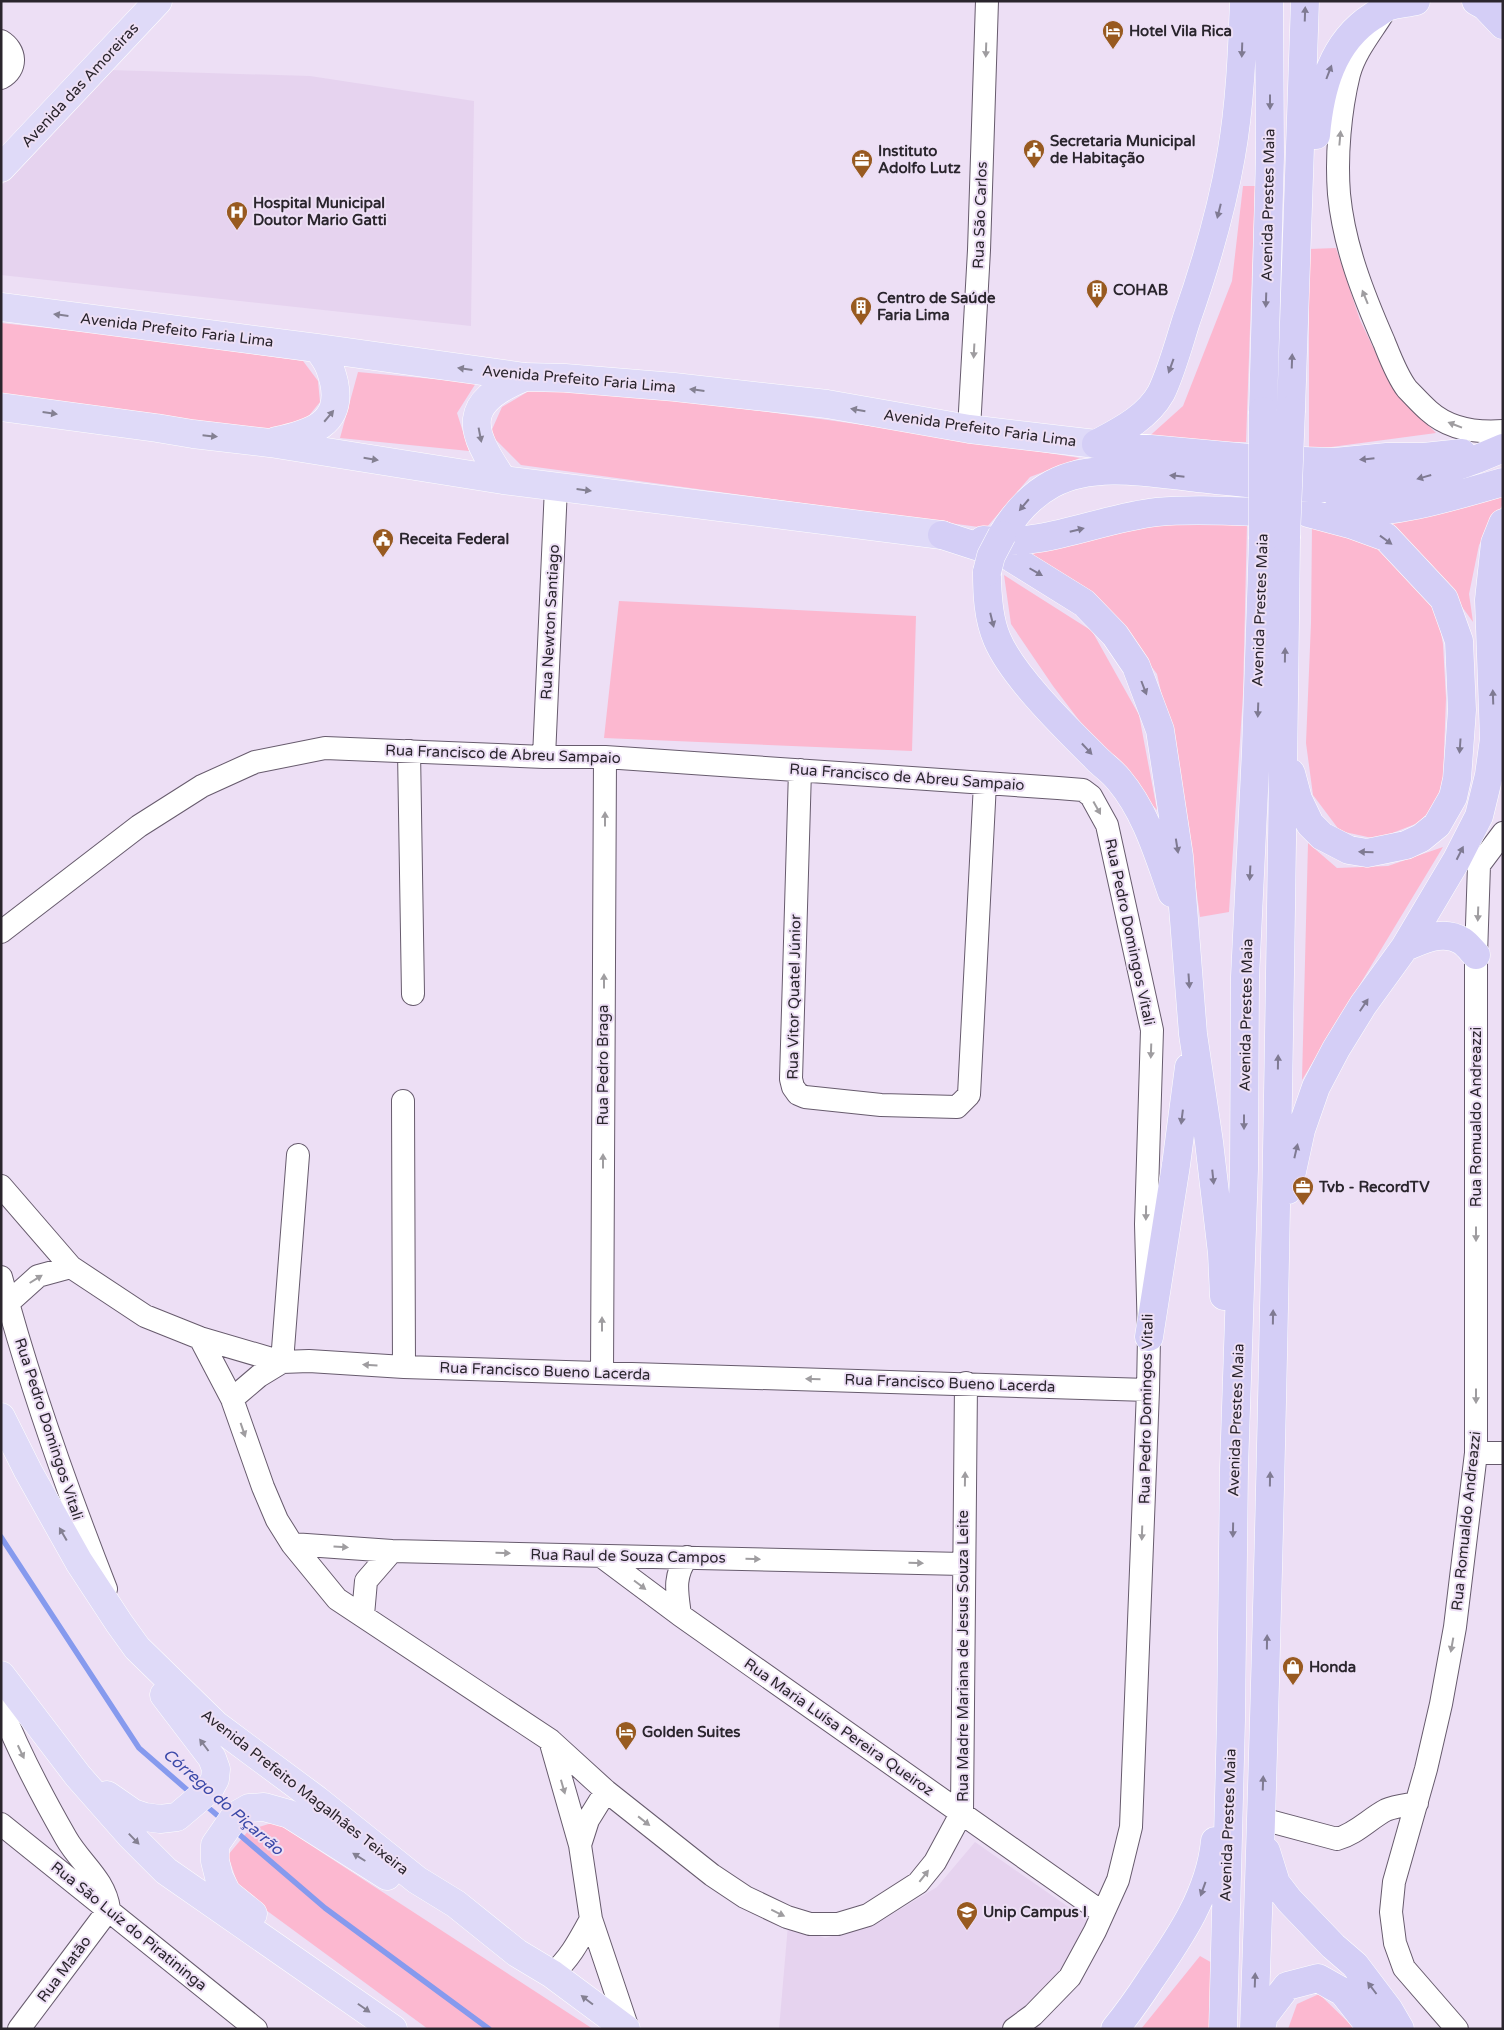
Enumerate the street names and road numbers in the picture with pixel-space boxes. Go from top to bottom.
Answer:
street label: Avenida das Amoreiras [18,19,142,151]
street label: Avenida Prestes Maia [1258,128,1278,282]
street label: Rua São Carlos [969,161,991,269]
street label: Avenida Prefeito Faria Lima [79,309,275,351]
street label: Avenida Prefeito Faria Lima [481,362,677,396]
street label: Avenida Prefeito Faria Lima [882,406,1078,450]
street label: Avenida Prestes Maia [1248,533,1272,687]
street label: Rua Newton Santiago [537,544,563,700]
street label: Rua Francisco de Abreu Sampaio [385,741,621,767]
street label: Rua Francisco de Abreu Sampaio [789,760,1025,794]
street label: Rua Pedro Domingos Vitali [1101,837,1159,1027]
street label: Rua Vitor Quatel Júnior [784,914,804,1080]
street label: Avenida Prestes Maia [1236,938,1256,1092]
street label: Rua Pedro Braga [594,1005,612,1125]
street label: Rua Romualdo Andreazzi [1467,1027,1485,1207]
street label: Rua Pedro Domingos Vitali [1135,1314,1157,1504]
street label: Rua Pedro Domingos Vitali [11,1336,87,1522]
street label: Avenida Prestes Maia [1224,1343,1248,1497]
street label: Rua Francisco Bueno Lacerda [439,1358,651,1384]
street label: Rua Francisco Bueno Lacerda [844,1370,1056,1396]
street label: Rua Romualdo Andreazzi [1448,1430,1484,1612]
street label: Rua Madre Mariana de Jesus Souza Leite [954,1510,972,1802]
street label: Rua Raul de Souza Campos [530,1545,726,1567]
street label: Rua Maria Luísa Pereira Queiroz [741,1654,937,1800]
street label: Avenida Prefeito Magalhães Teixeira [198,1705,412,1879]
street label: Avenida Prestes Maia [1216,1748,1240,1902]
street label: Rua São Luíz do Piratininga [47,1858,211,1994]
street label: Rua Matão [33,1932,95,2006]

